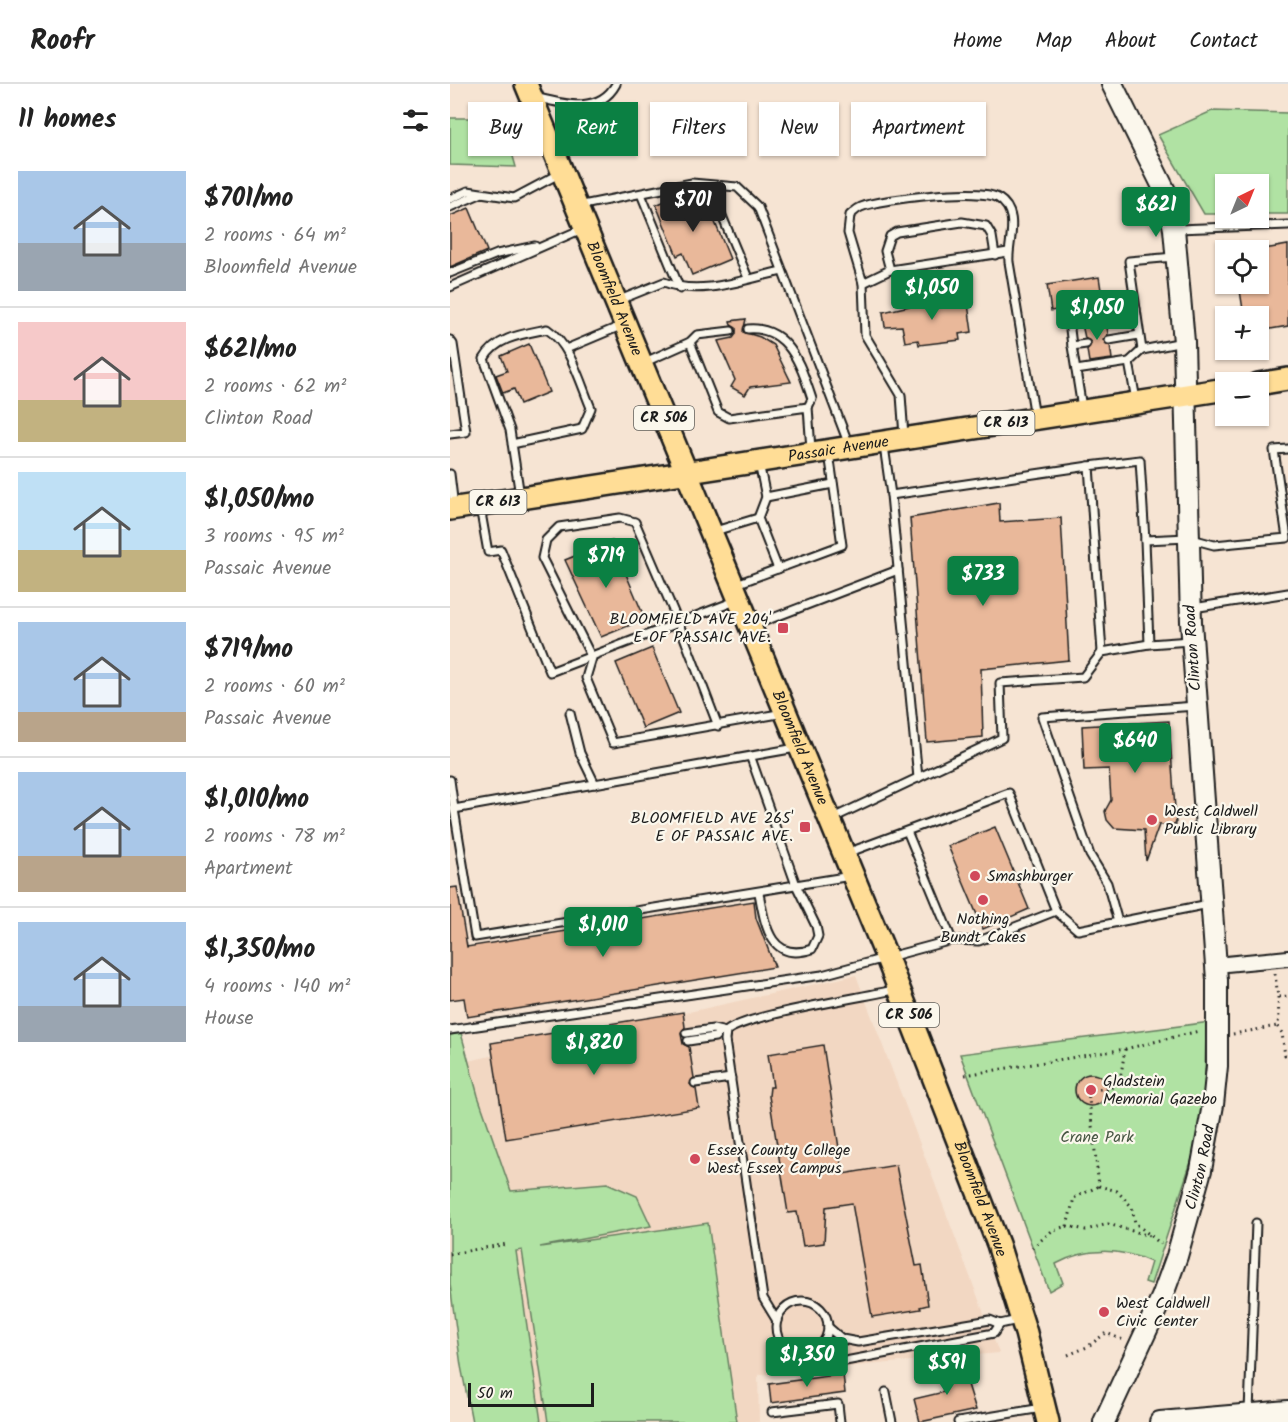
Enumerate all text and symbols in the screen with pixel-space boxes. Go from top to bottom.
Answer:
text: Roofr [30,19,95,64]
text: Home [953,25,1002,58]
text: Map [1035,25,1072,58]
text: About [1105,25,1156,58]
text: Contact [1189,25,1258,58]
text: 11 homes [18,99,116,141]
chip: Buy [468,102,543,156]
chip: Rent [555,102,638,156]
chip: Filters [650,102,747,156]
chip: New [759,102,839,156]
chip: Apartment [851,102,986,156]
icon: filters [399,104,432,137]
north arrow [1215,174,1269,228]
map controls [1215,174,1269,426]
text: $701/mo [204,178,293,220]
pin: $701 [657,182,729,233]
text: $701 [674,185,712,217]
pin: $621 [1120,187,1192,238]
text: $621 [1136,190,1176,222]
icon: home [66,195,138,267]
text: 2 rooms · 64 m² [204,220,346,252]
street label: Bloomfield Avenue [580,237,650,360]
button: locate [1215,240,1269,294]
text: Bloomfield Avenue [204,252,357,284]
pin: $1,050 [883,270,981,321]
text: $1,050 [905,273,959,305]
pin: $1,050 [1048,290,1146,341]
text: $1,050 [1070,293,1124,325]
button: + [1215,306,1269,360]
text: $621/mo [204,329,297,371]
icon: home [66,346,138,418]
text: 2 rooms · 62 m² [204,371,346,403]
button: − [1215,372,1269,426]
text: Clinton Road [204,403,312,435]
road number: CR 506 [634,406,694,430]
road number: CR 613 [978,411,1034,435]
street label: Passaic Avenue [786,429,891,469]
text: $1,050/mo [204,479,314,521]
road number: CR 613 [470,490,526,514]
icon: home [66,496,138,568]
text: 3 rooms · 95 m² [204,521,344,553]
pin: $719 [570,538,642,589]
text: $719 [587,541,625,573]
text: Passaic Avenue [204,553,331,585]
pin: $733 [947,556,1019,607]
text: $733 [961,559,1005,591]
street label: Clinton Road [1177,603,1208,692]
place label: BLOOMFIELD AVE 204' E OF PASSAIC AVE. [609,607,772,650]
marker: BLOOMFIELD AVE 204' E OF PASSAIC AVE. [776,621,790,635]
text: $719/mo [204,629,293,671]
icon: home [66,646,138,718]
text: 2 rooms · 60 m² [204,671,345,703]
street label: Bloomfield Avenue [765,686,835,809]
text: Passaic Avenue [204,703,331,735]
pin: $640 [1099,723,1171,774]
text: $640 [1113,726,1157,758]
text: $1,010/mo [204,779,309,821]
icon: home [66,796,138,868]
place label: West Caldwell Public Library [1164,799,1258,842]
place label: BLOOMFIELD AVE 265' E OF PASSAIC AVE. [631,806,794,849]
marker: West Caldwell Public Library [1145,813,1159,827]
marker: BLOOMFIELD AVE 265' E OF PASSAIC AVE. [798,820,812,834]
text: 2 rooms · 78 m² [204,821,345,853]
text: Apartment [204,853,293,885]
place label: Smashburger [987,864,1074,889]
marker: Smashburger [968,869,982,883]
marker: Nothing Bundt Cakes [976,893,990,907]
pin: $1,010 [554,907,652,958]
place label: Nothing Bundt Cakes [940,907,1026,950]
text: $1,010 [578,910,628,942]
text: $1,350/mo [204,929,315,971]
icon: home [66,946,138,1018]
text: 4 rooms · 140 m² [204,971,350,1003]
text: House [204,1003,254,1035]
road number: CR 506 [879,1003,939,1027]
pin: $1,820 [545,1025,643,1076]
text: $1,820 [566,1028,622,1060]
place label: Gladstein Memorial Gazebo [1103,1069,1217,1112]
marker: Gladstein Memorial Gazebo [1084,1083,1098,1097]
street label: Clinton Road [1178,1122,1222,1213]
park label: Crane Park [1060,1125,1134,1150]
street label: Bloomfield Avenue [947,1137,1014,1260]
place label: Essex County College West Essex Campus [707,1138,850,1181]
marker: Essex County College West Essex Campus [688,1152,702,1166]
place label: West Caldwell Civic Center [1116,1291,1210,1334]
marker: West Caldwell Civic Center [1097,1305,1111,1319]
pin: $1,350 [758,1337,856,1388]
text: $1,350 [780,1340,834,1372]
pin: $591 [911,1345,983,1396]
text: $591 [928,1348,966,1380]
scale bar [468,1380,594,1408]
text: 50 m [477,1381,513,1406]

